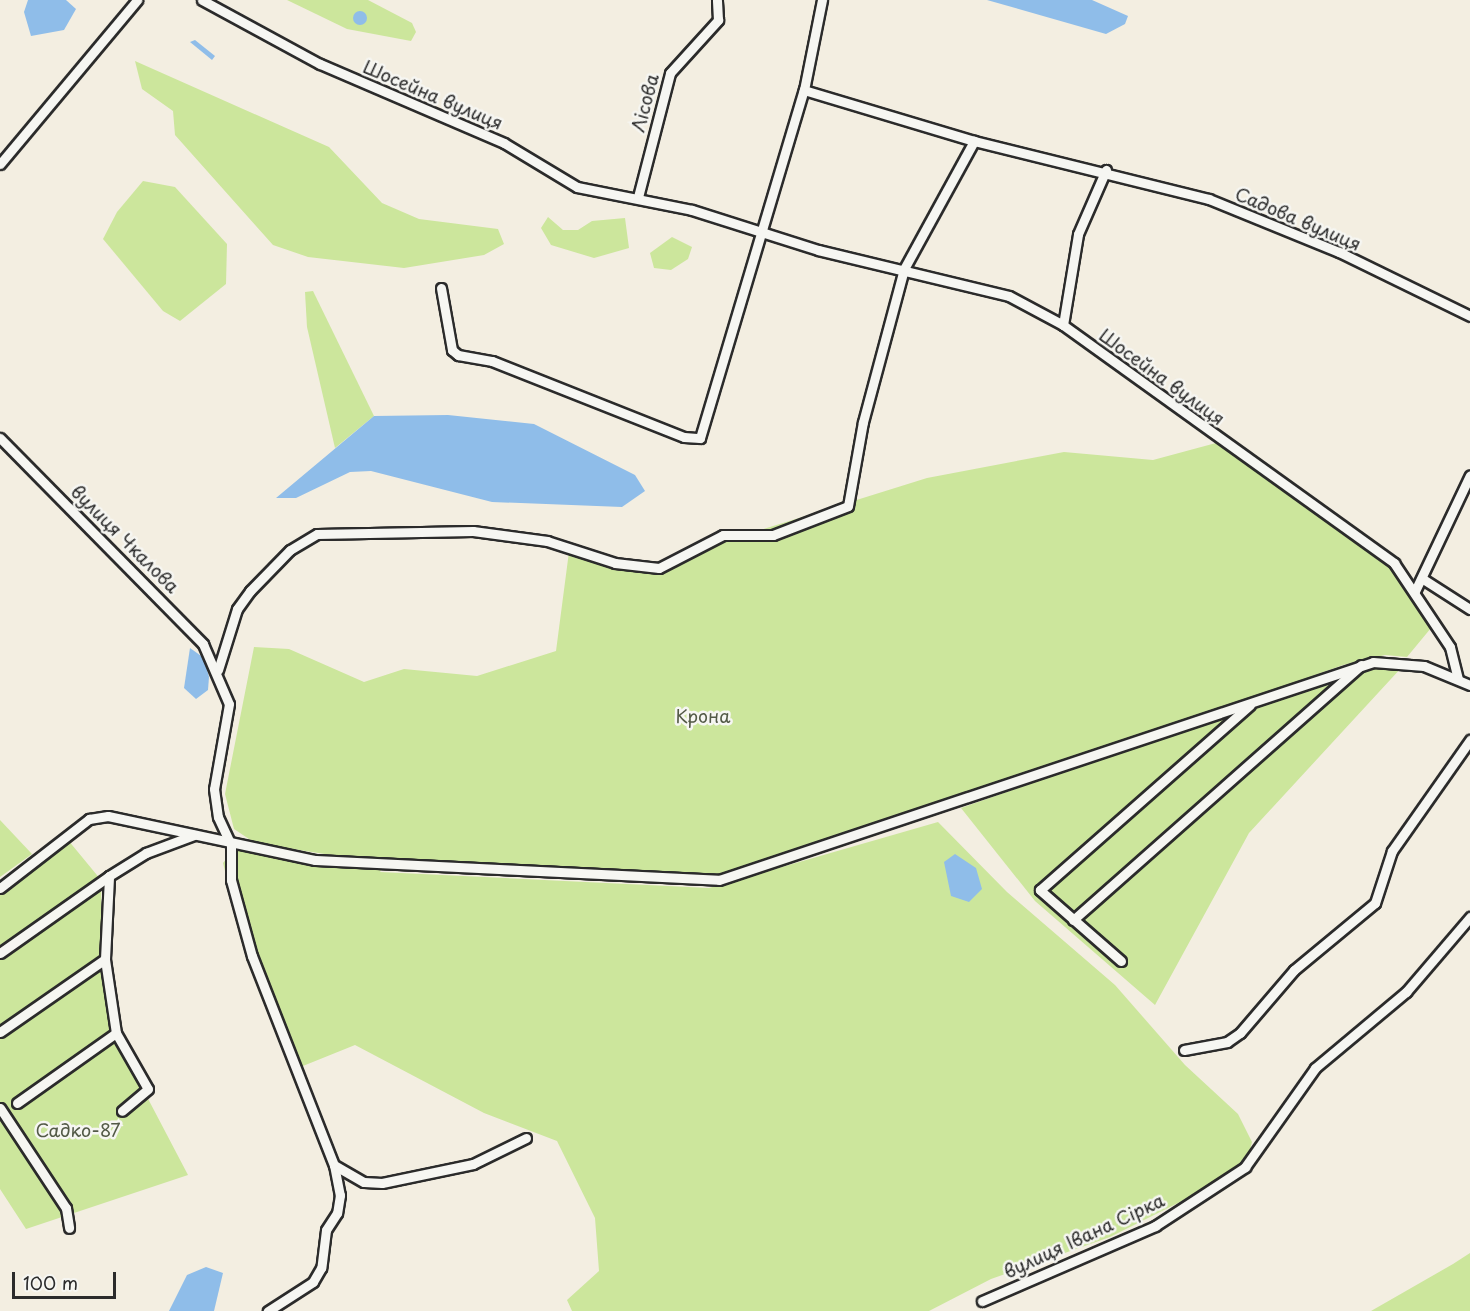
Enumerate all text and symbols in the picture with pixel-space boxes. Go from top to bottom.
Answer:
street label: Шосейна вулиця [360,56,506,134]
street label: Лісова [627,72,663,134]
street label: Садова вулиця [1232,183,1364,255]
street label: Шосейна вулиця [1095,324,1229,430]
street label: вулиця Чкалова [67,481,183,597]
park label: Крона [676,705,730,727]
park label: Садко-87 [35,1119,121,1141]
street label: вулиця Івана Сірка [1000,1189,1168,1283]
scale bar [15,1260,118,1298]
text: 100 m [23,1269,78,1296]

